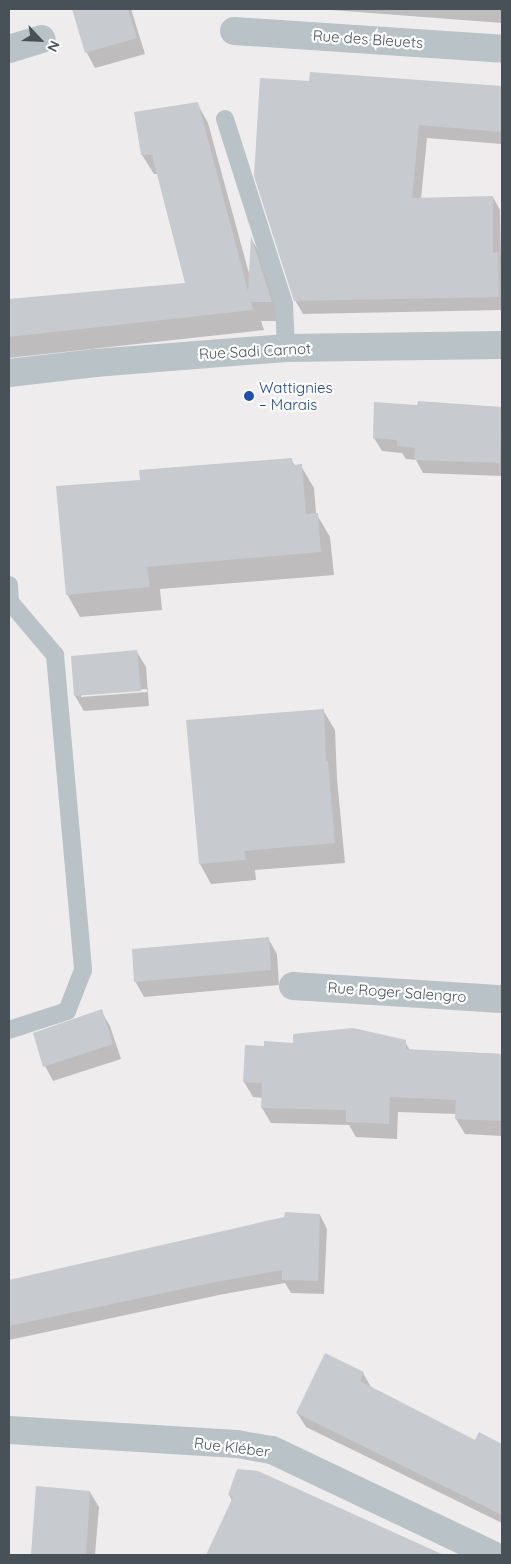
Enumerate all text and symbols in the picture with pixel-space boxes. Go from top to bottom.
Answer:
north arrow [15,15,65,65]
street label: Rue des Bleuets [312,26,424,52]
text: N [43,38,64,55]
street label: Rue Sadi Carnot [198,339,312,363]
place label: Wattignies – Marais [259,378,333,413]
marker: Wattignies – Marais [243,390,255,402]
street label: Rue Roger Salengro [327,978,467,1006]
street label: Rue Kléber [193,1433,271,1461]

